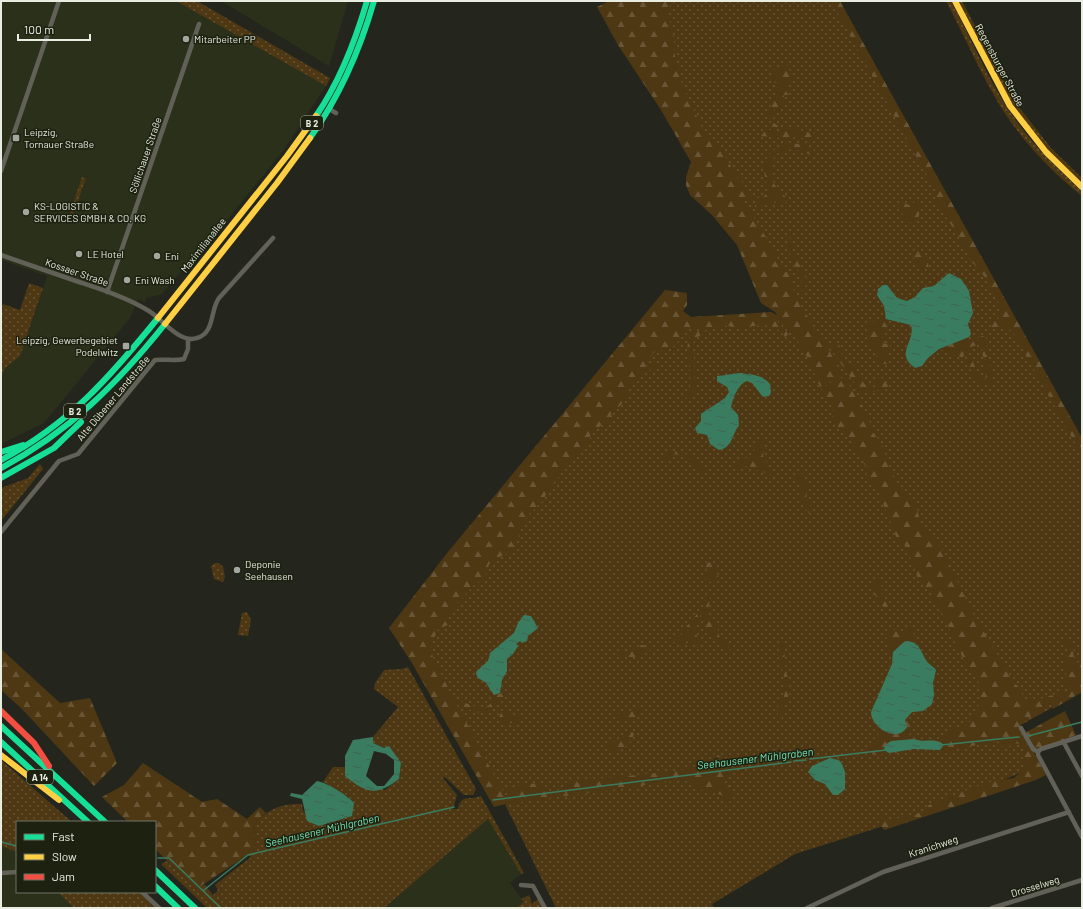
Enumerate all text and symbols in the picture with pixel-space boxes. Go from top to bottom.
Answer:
scale bar [18,16,90,42]
text: 100 m [24,22,54,36]
street label: Regensburger Straße [973,22,1027,108]
place label: Mitarbeiter PP [194,33,256,45]
marker: Mitarbeiter PP [181,34,191,44]
street label: Söllichauer Straße [126,115,164,195]
road number: B 2 [301,116,323,130]
place label: Leipzig, Tornauer Straße [24,126,94,150]
marker: Leipzig, Tornauer Straße [11,133,21,143]
place label: KS-LOGISTIC & SERVICES GMBH & CO. KG [34,200,146,224]
marker: KS-LOGISTIC & SERVICES GMBH & CO. KG [21,207,31,217]
street label: Maximilianallee [178,215,228,275]
place label: LE Hotel [87,248,124,260]
marker: LE Hotel [74,249,84,259]
place label: Eni [165,250,179,262]
marker: Eni [152,251,162,261]
street label: Kossaer Straße [44,256,110,288]
place label: Eni Wash [135,274,175,286]
marker: Eni Wash [122,275,132,285]
place label: Leipzig, Gewerbegebiet Podelwitz [16,334,119,358]
marker: Leipzig, Gewerbegebiet Podelwitz [121,341,131,351]
street label: Alte Dübener Landstraße [74,353,152,443]
road number: B 2 [64,404,86,418]
place label: Deponie Seehausen [245,558,293,582]
marker: Deponie Seehausen [232,565,242,575]
water label: Seehausener Mühlgraben [696,744,814,772]
road number: A 14 [27,770,53,784]
water label: Seehausener Mühlgraben [263,810,381,850]
legend [16,821,156,893]
text: Fast [52,829,75,843]
street label: Kranichweg [907,832,959,860]
text: Slow [52,849,77,863]
text: Jam [52,869,75,883]
street label: Drosselweg [1009,873,1061,899]

